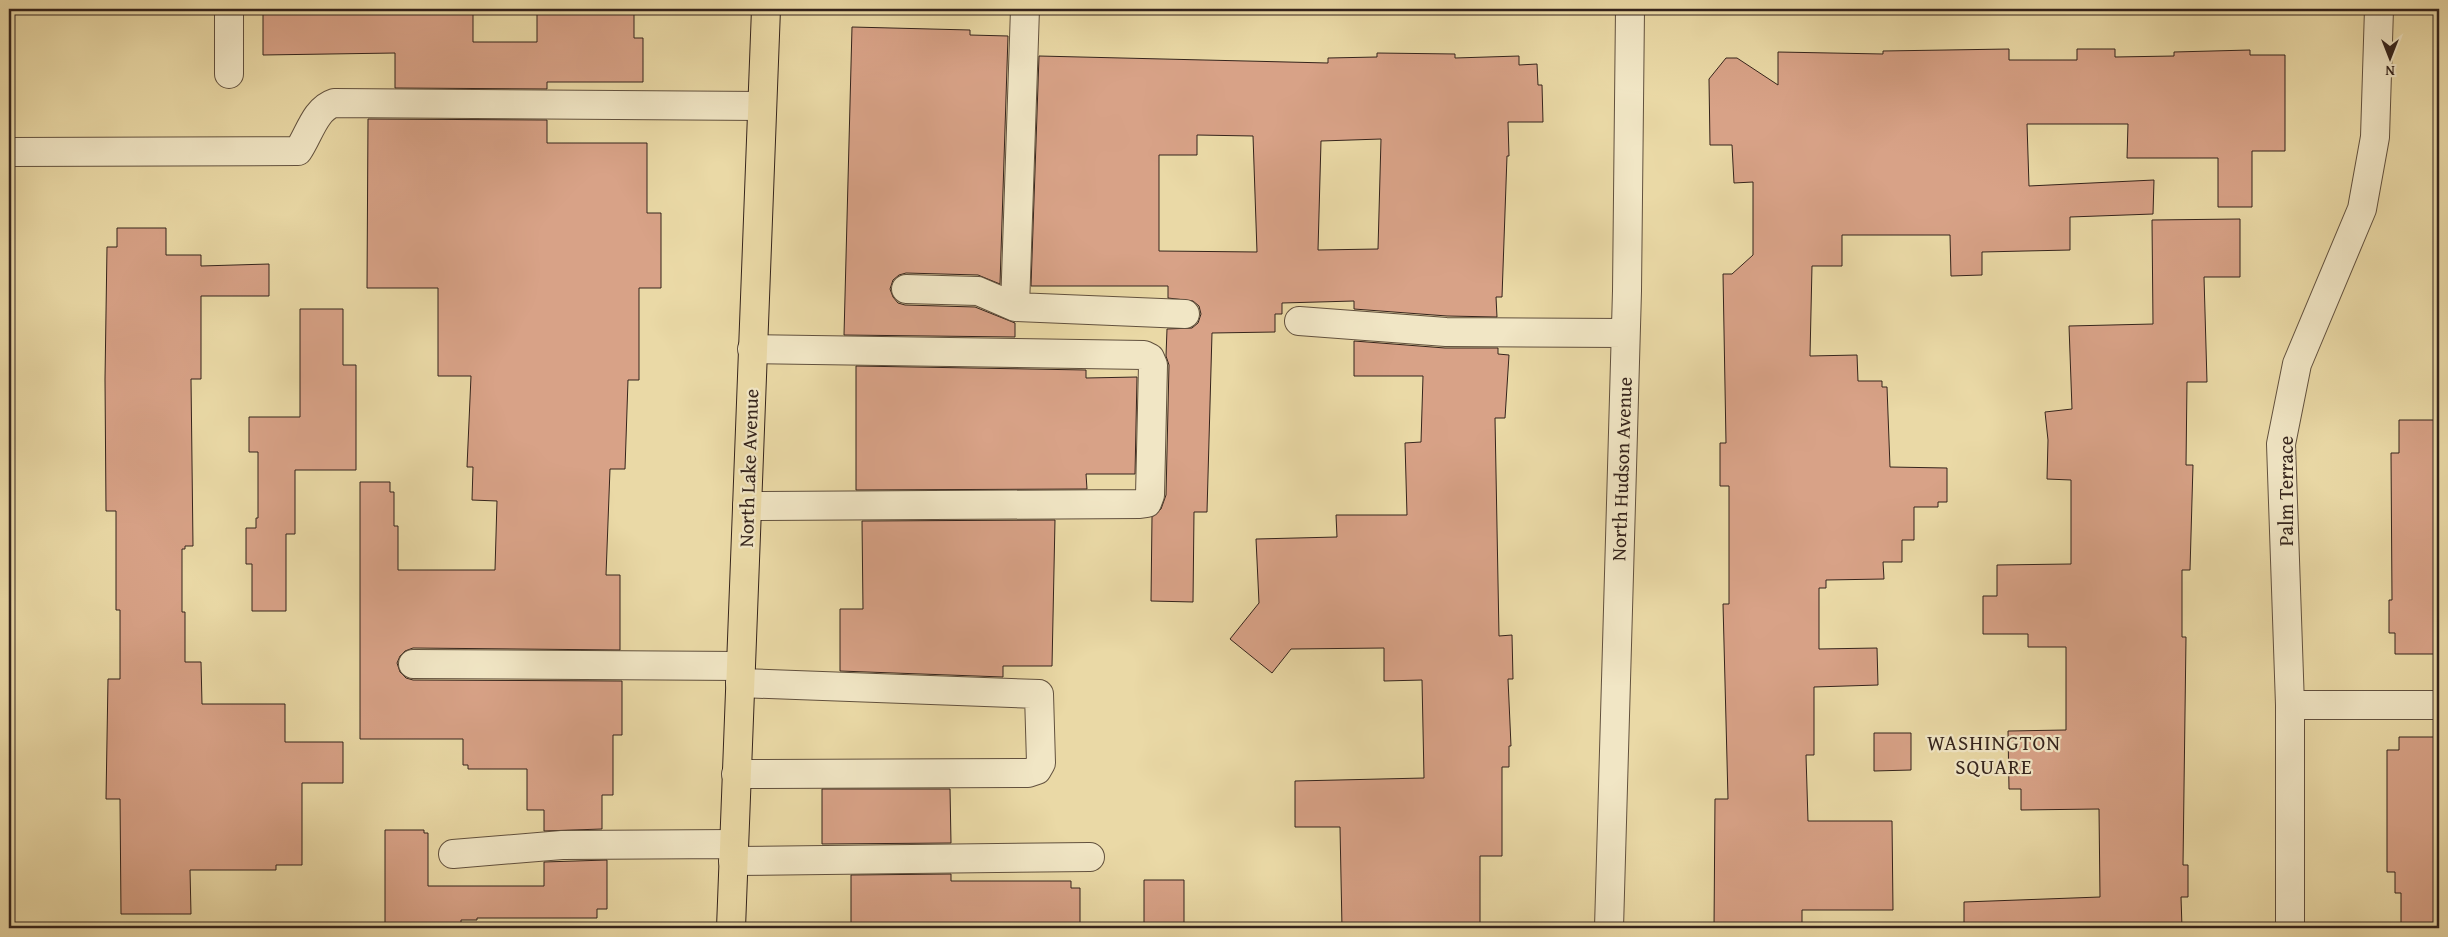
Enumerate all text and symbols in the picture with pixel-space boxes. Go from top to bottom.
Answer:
north arrow [2366,32,2416,82]
text: N [2385,61,2395,81]
street label: North Hudson Avenue [1603,376,1639,562]
street label: North Lake Avenue [731,388,765,548]
street label: Palm Terrace [2271,436,2300,546]
district label: WASHINGTON SQUARE [1927,727,2061,782]

